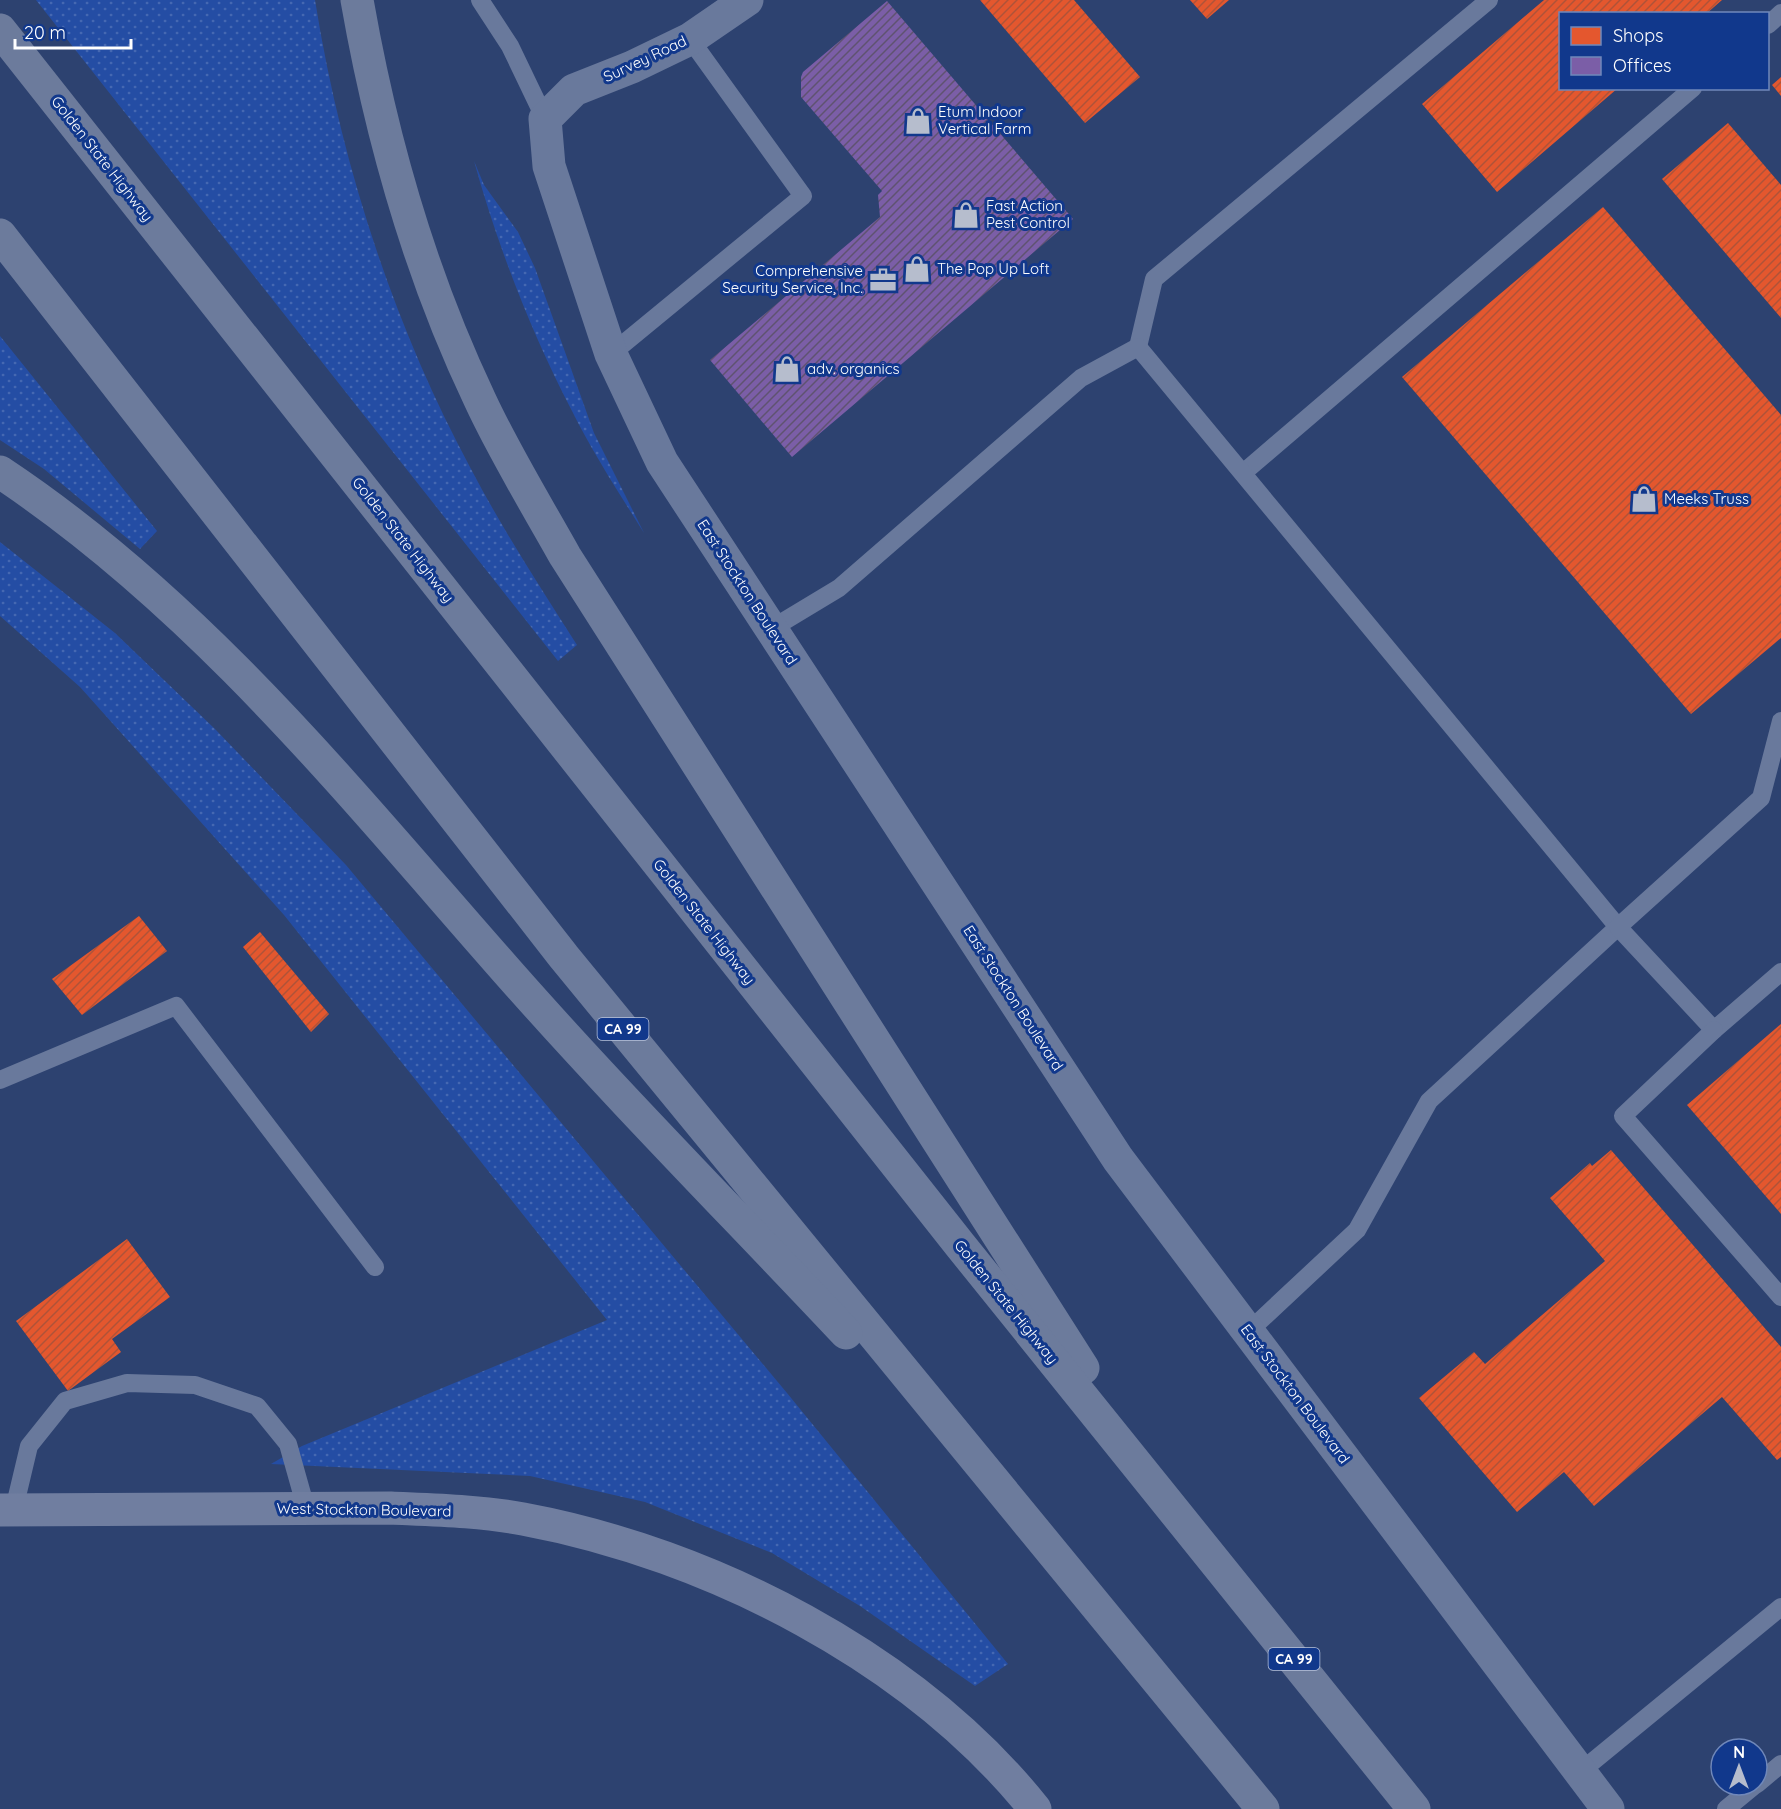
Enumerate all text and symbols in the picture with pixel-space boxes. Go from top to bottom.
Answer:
scale bar [15,12,130,50]
legend [1559,12,1769,90]
text: 20 m [24,21,66,44]
text: Shops [1613,24,1664,47]
street label: Survey Road [600,31,689,86]
text: Offices [1613,54,1672,77]
street label: Golden State Highway [47,92,157,225]
place label: Etum Indoor Vertical Farm [938,102,1031,138]
shop icon: Etum Indoor Vertical Farm [903,106,933,136]
place label: Fast Action Pest Control [986,196,1070,232]
shop icon: Fast Action Pest Control [951,200,981,230]
shop icon: The Pop Up Loft [902,254,932,284]
place label: The Pop Up Loft [937,259,1050,278]
place label: Comprehensive Security Service, Inc. [722,261,863,297]
office icon: Comprehensive Security Service, Inc. [868,265,898,295]
shop icon: adv. organics [772,354,802,384]
place label: adv. organics [807,359,900,378]
street label: Golden State Highway [348,473,458,606]
shop icon: Meeks Truss [1629,484,1659,514]
place label: Meeks Truss [1664,489,1749,508]
street label: East Stockton Boulevard [693,515,802,668]
street label: Golden State Highway [649,855,759,988]
street label: East Stockton Boulevard [959,921,1068,1074]
road number: CA 99 [598,1018,648,1040]
street label: Golden State Highway [950,1236,1062,1368]
street label: East Stockton Boulevard [1237,1320,1354,1467]
street label: West Stockton Boulevard [277,1498,451,1521]
road number: CA 99 [1268,1648,1320,1670]
north arrow [1709,1737,1769,1797]
text: N [1733,1742,1745,1762]

